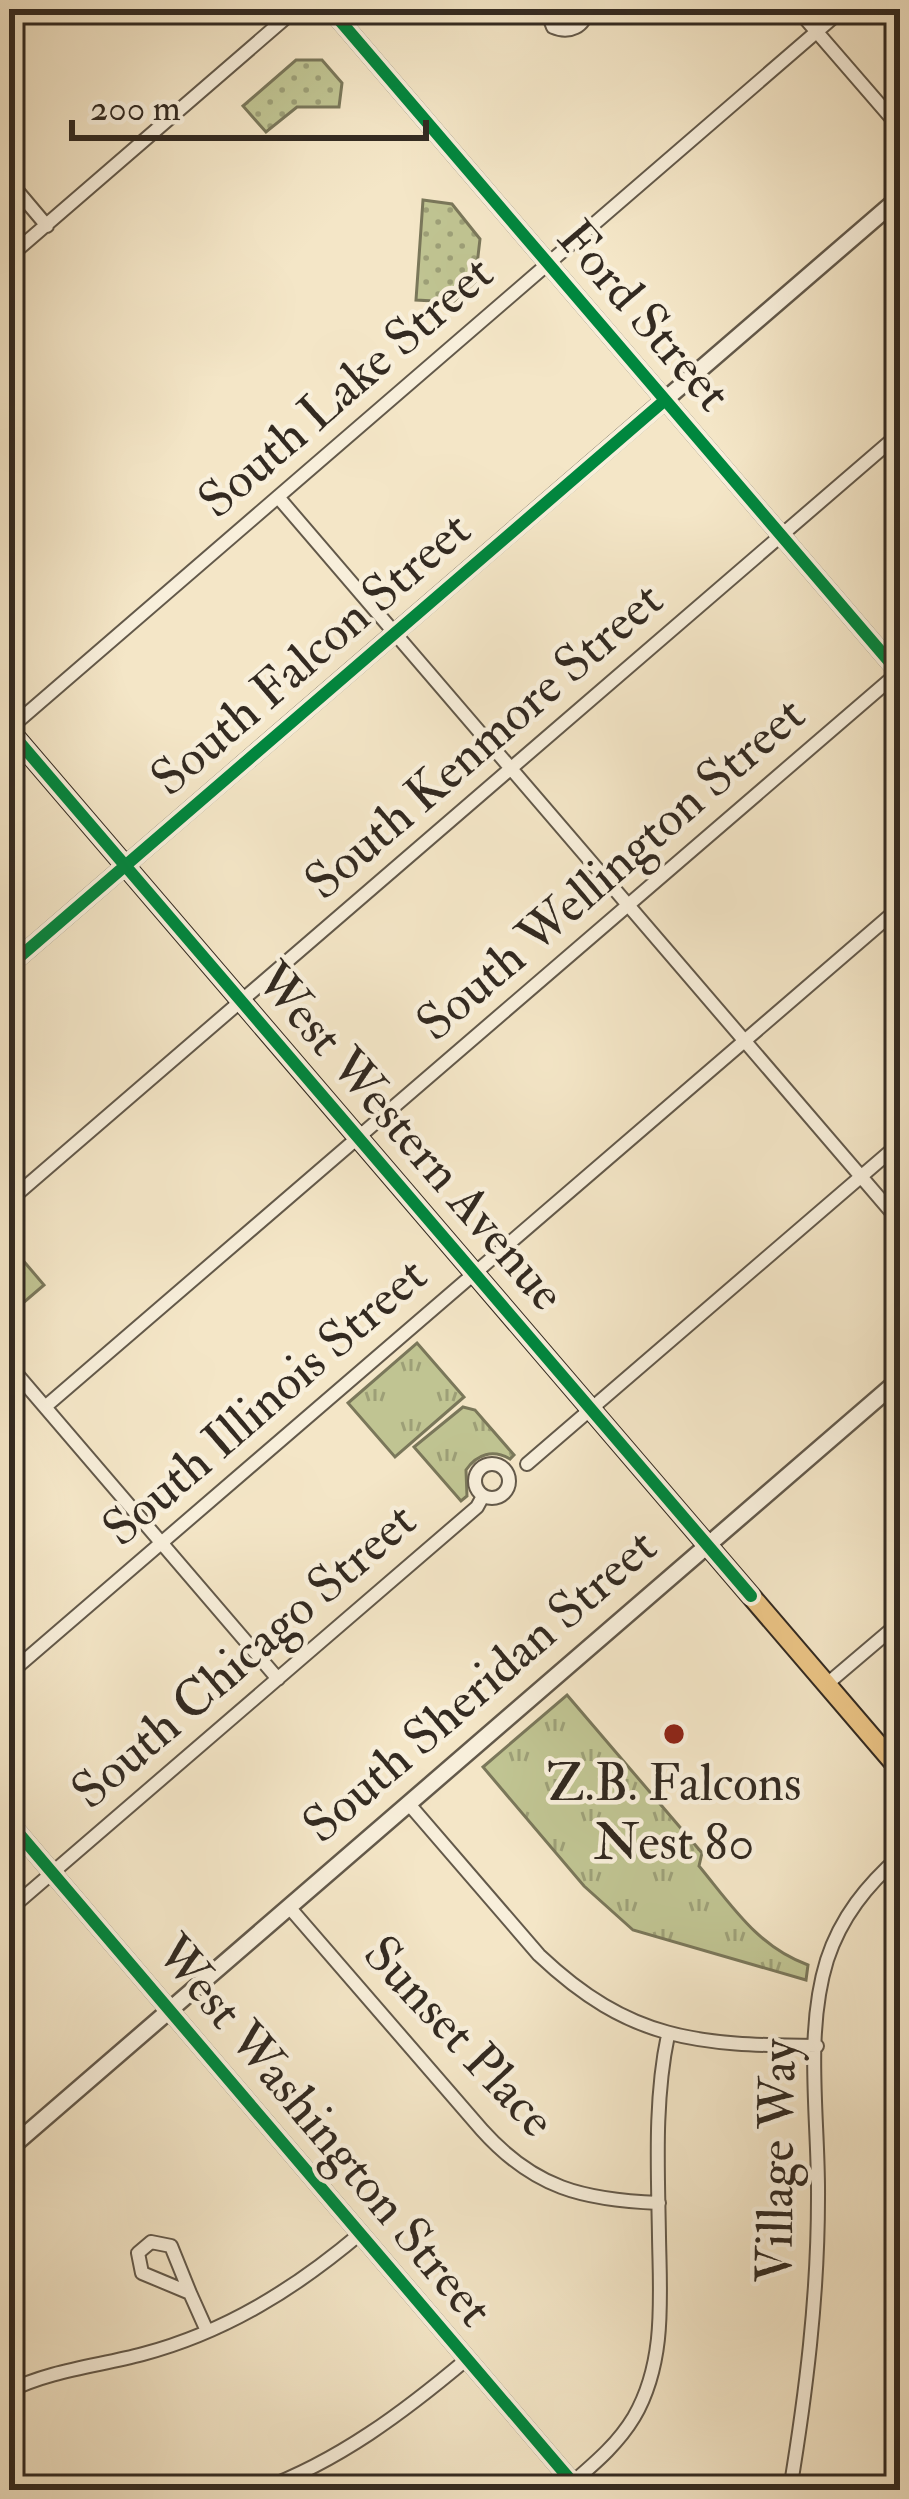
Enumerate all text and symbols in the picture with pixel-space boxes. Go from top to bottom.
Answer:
scale bar [72,66,426,140]
text: 200 m [90,86,181,131]
street label: Ford Street [543,207,745,425]
street label: South Lake Street [186,242,506,532]
street label: South Falcon Street [138,498,484,810]
street label: South Kenmore Street [292,568,676,914]
street label: South Wellington Street [404,683,818,1055]
street label: West Western Avenue [241,949,579,1324]
street label: South Illinois Street [90,1244,440,1560]
street label: South Chicago Street [59,1489,429,1823]
street label: South Sheridan Street [290,1515,670,1857]
marker: Z.B. Falcons Nest 80 [661,1721,687,1747]
place label: Z.B. Falcons Nest 80 [547,1752,802,1875]
street label: West Washington Street [141,1921,507,2340]
street label: Sunset Place [349,1923,569,2151]
street label: Village Way [743,2037,811,2284]

